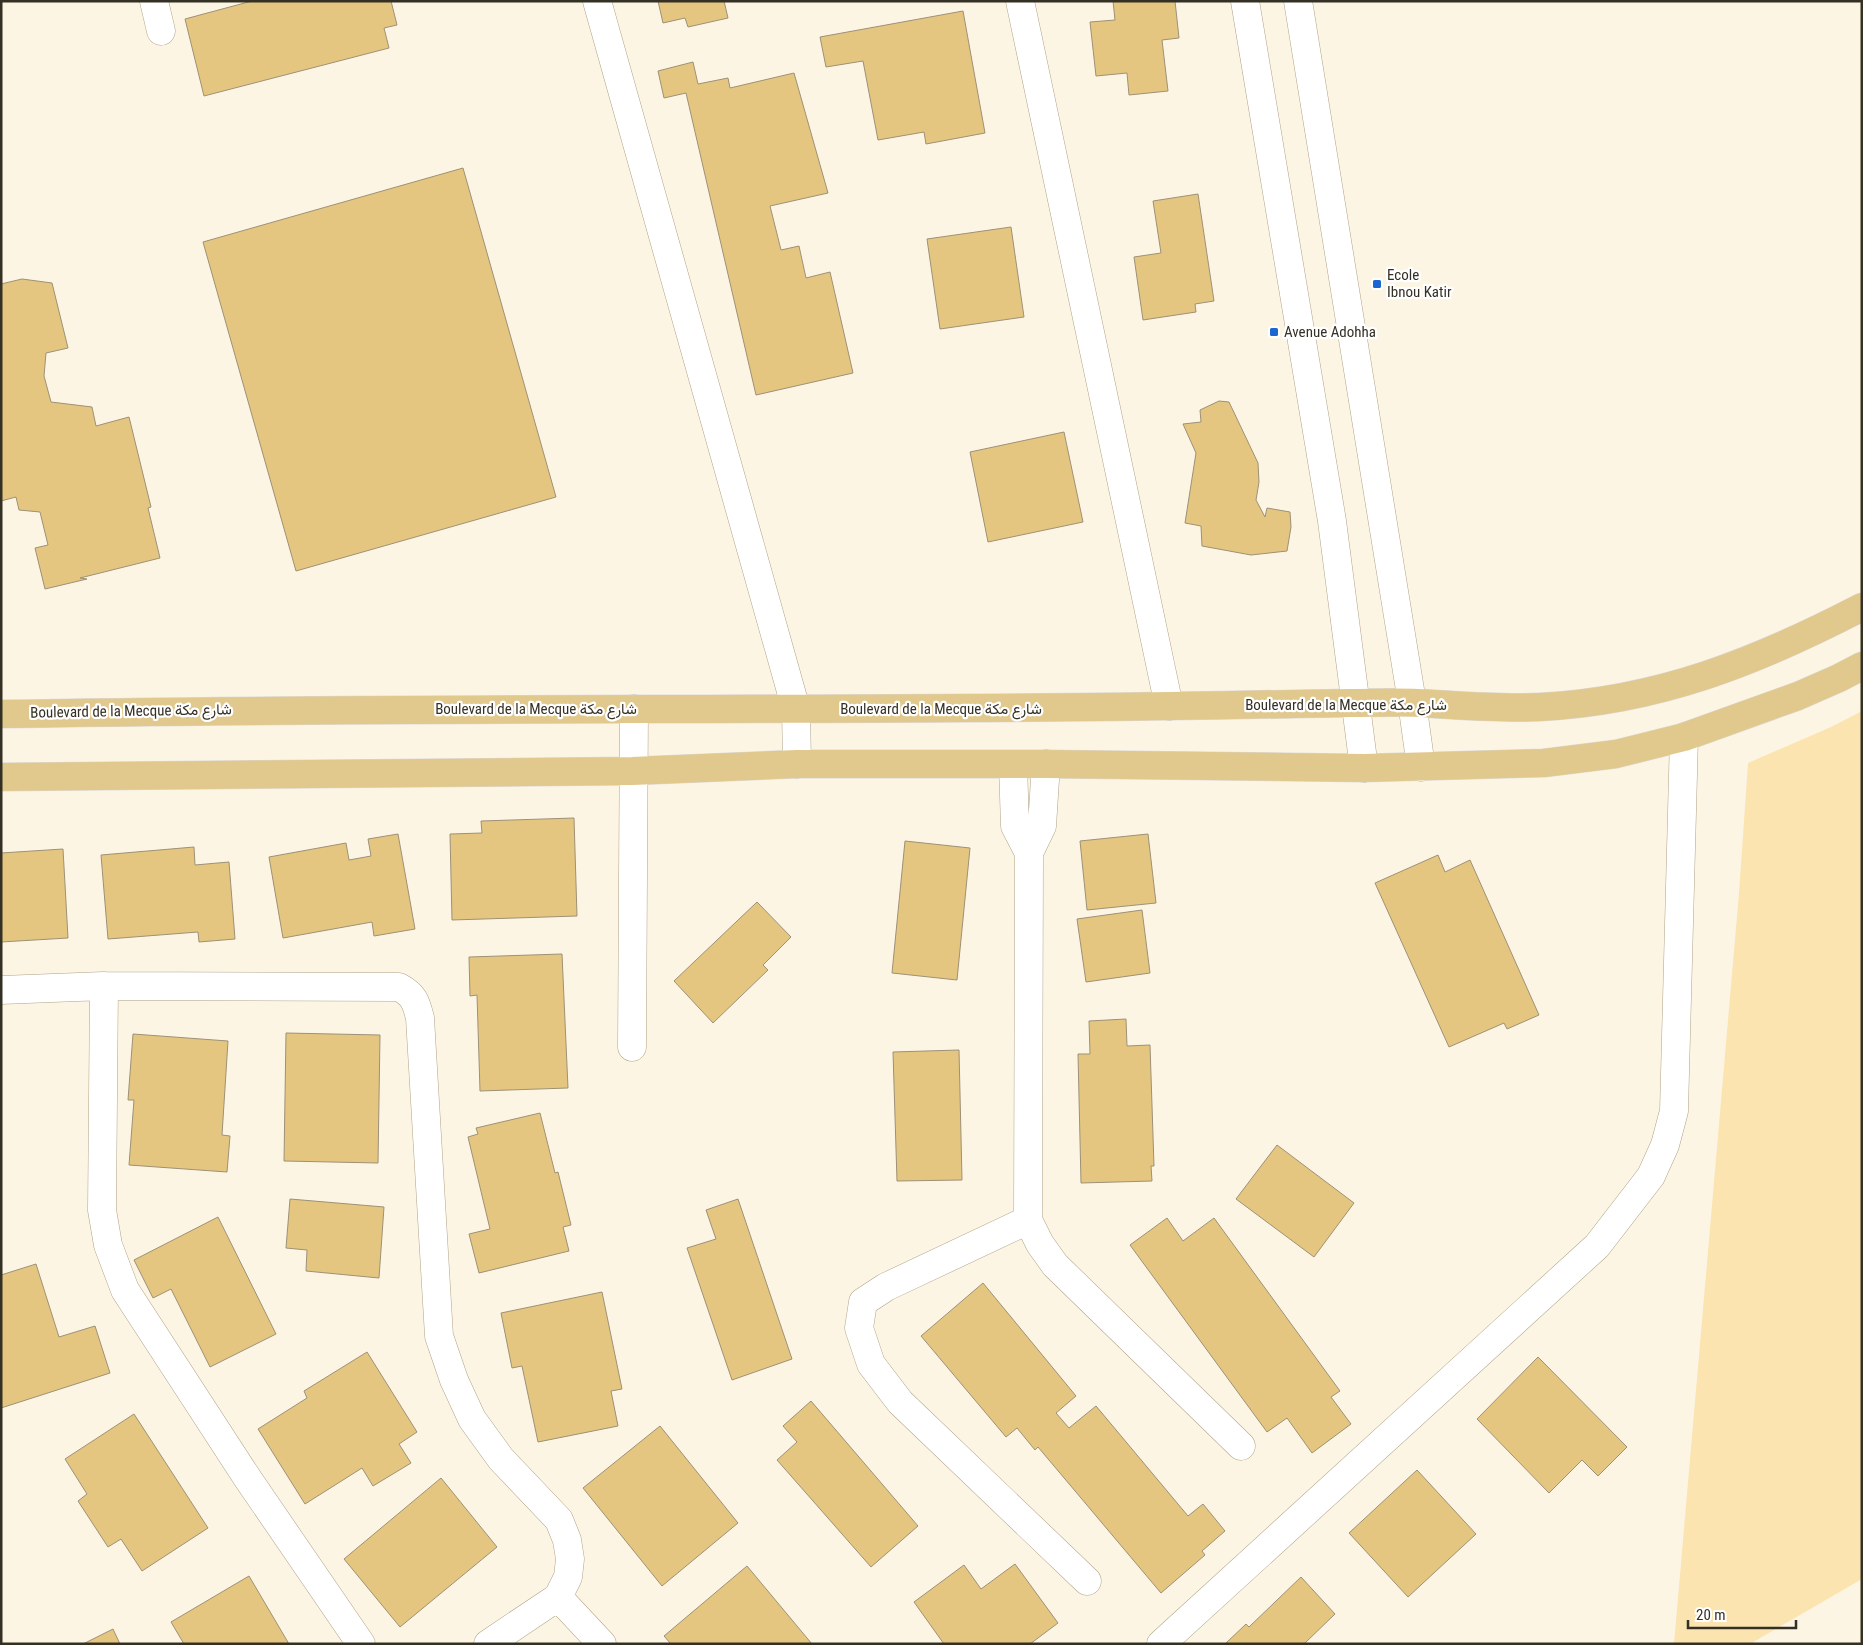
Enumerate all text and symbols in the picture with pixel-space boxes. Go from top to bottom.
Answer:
place label: Ecole Ibnou Katir [1387,266,1452,301]
marker: Ecole Ibnou Katir [1371,278,1383,290]
place label: Avenue Adohha [1284,323,1376,341]
marker: Avenue Adohha [1268,326,1280,338]
street label: Boulevard de la Mecque شارع مكة [1245,696,1447,716]
street label: Boulevard de la Mecque شارع مكة [30,700,232,724]
street label: Boulevard de la Mecque شارع مكة [435,700,637,720]
street label: Boulevard de la Mecque شارع مكة [840,700,1042,720]
scale bar [1688,1598,1796,1630]
text: 20 m [1696,1606,1726,1624]

